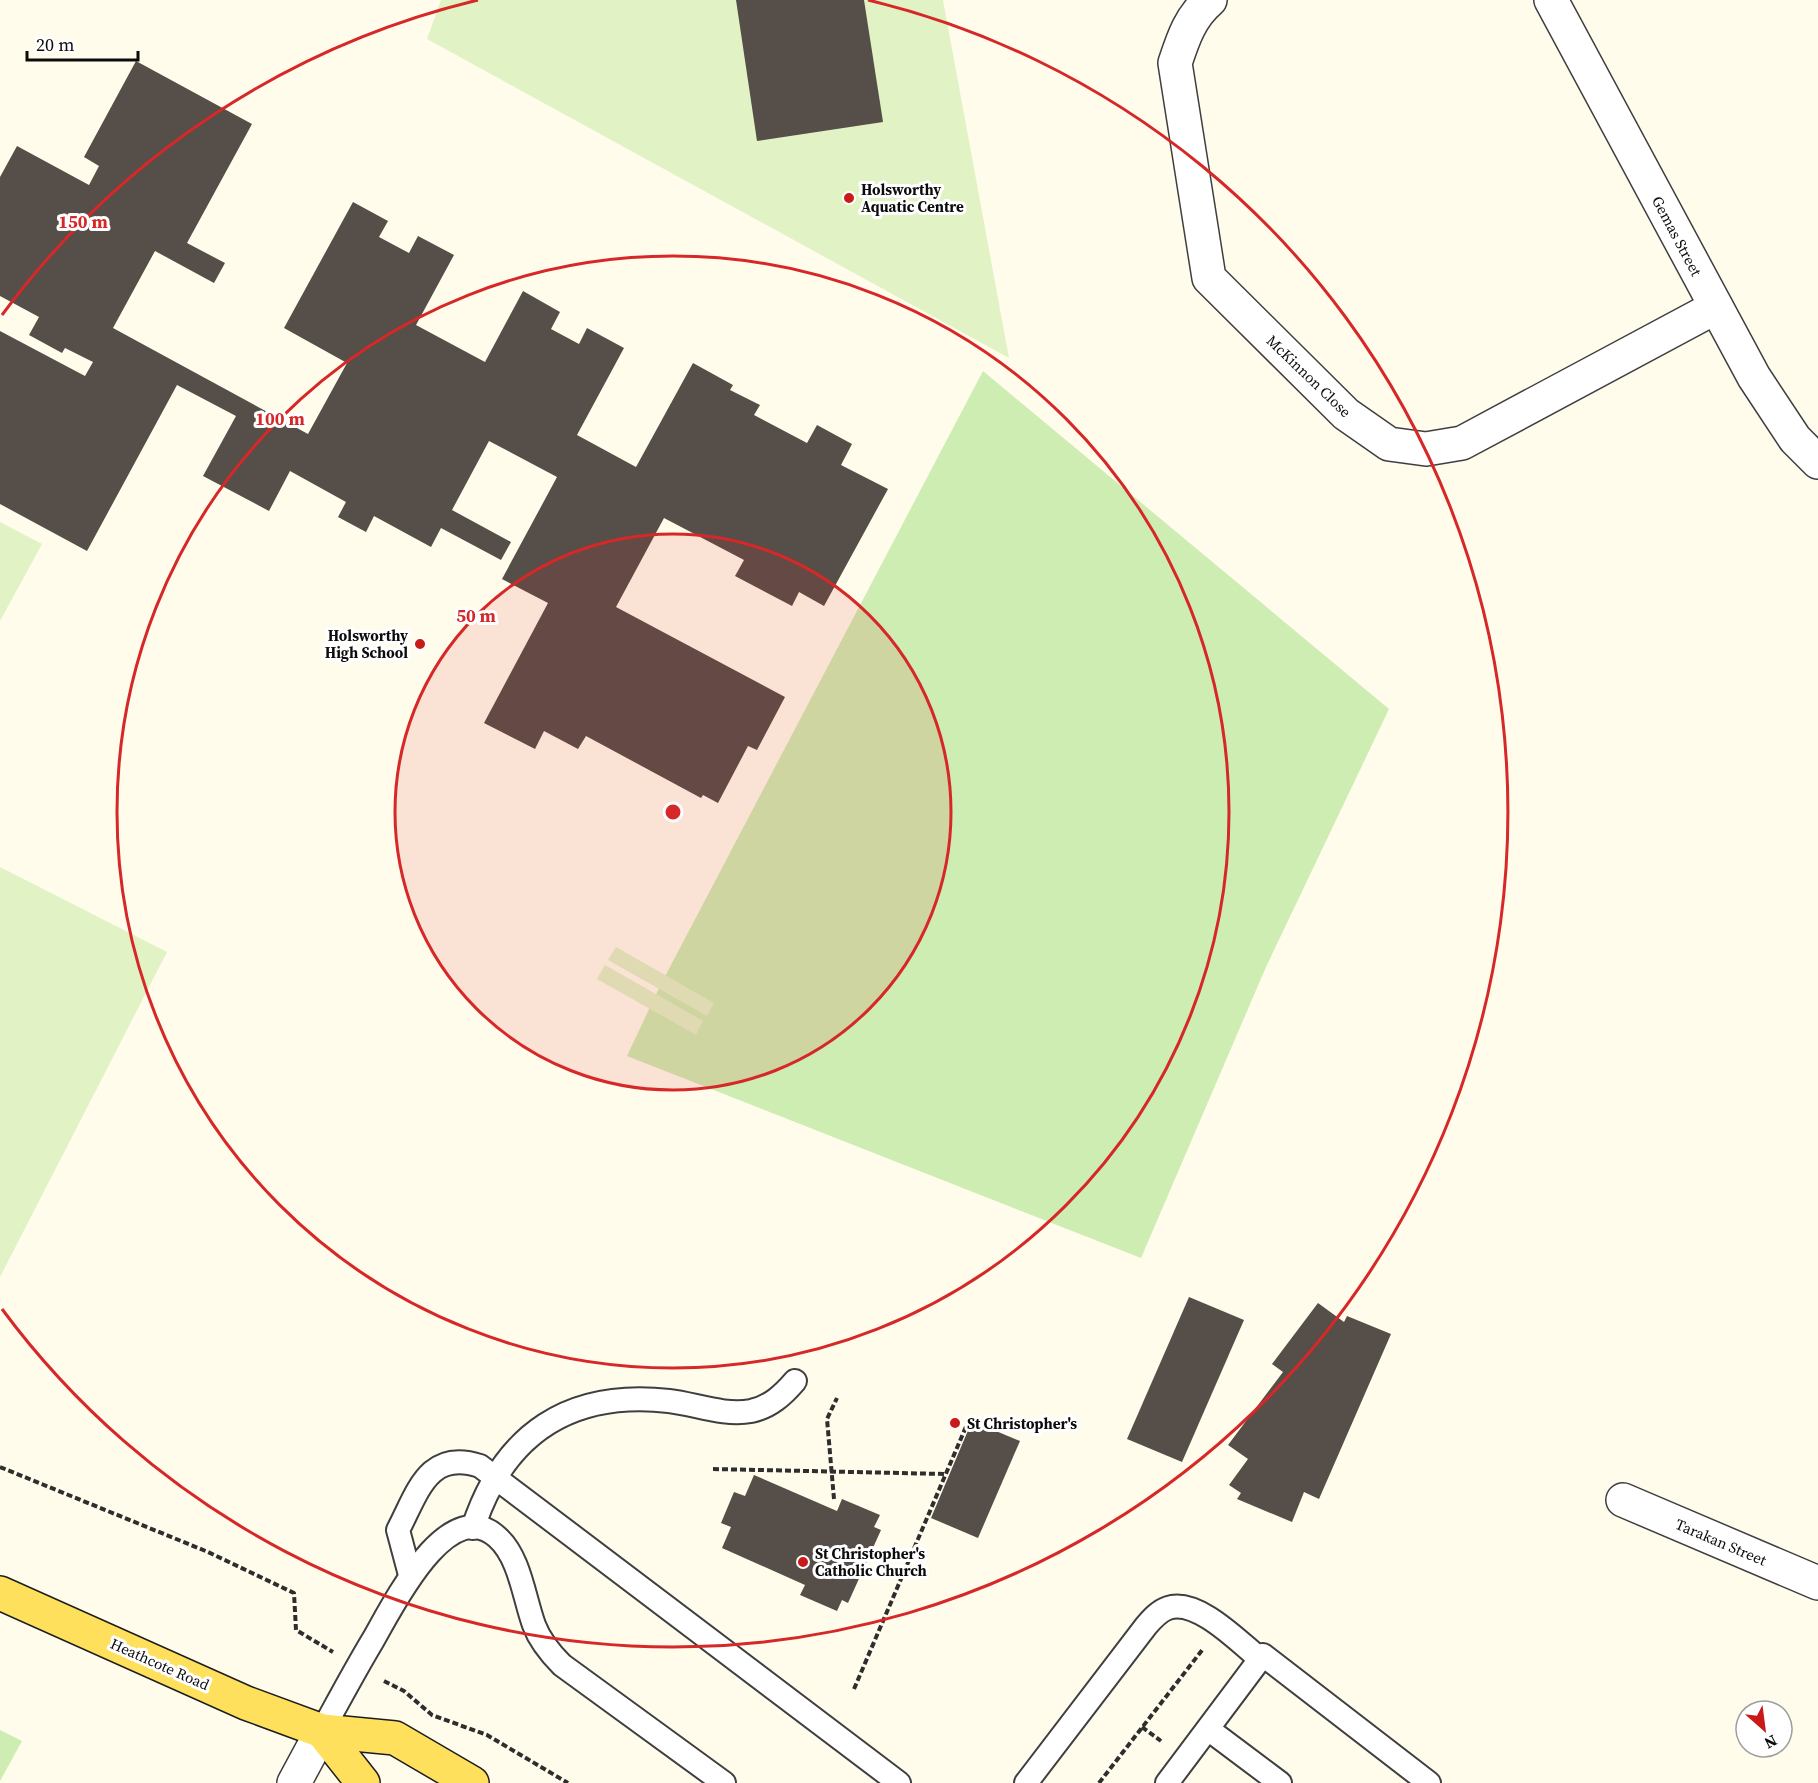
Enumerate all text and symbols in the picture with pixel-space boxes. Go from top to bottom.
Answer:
scale bar [27,24,138,62]
text: 20 m [36,32,74,57]
place label: Holsworthy Aquatic Centre [861,179,964,217]
marker: Holsworthy Aquatic Centre [842,191,856,205]
street label: Gemas Street [1647,192,1707,280]
text: 150 m [58,209,108,234]
street label: McKinnon Close [1262,330,1356,422]
text: 100 m [255,406,305,431]
text: 50 m [456,603,496,628]
place label: Holsworthy High School [325,625,408,663]
marker: Holsworthy High School [413,637,427,651]
centre of rings [663,802,683,822]
place label: St Christopher's [967,1413,1077,1434]
marker: St Christopher's [948,1416,962,1430]
street label: Tarakan Street [1672,1513,1770,1571]
place label: St Christopher's Catholic Church [815,1543,927,1581]
marker: St Christopher's Catholic Church [796,1555,810,1569]
street label: Heathcote Road [107,1633,213,1695]
north arrow [1734,1699,1794,1759]
text: N [1760,1730,1781,1755]

